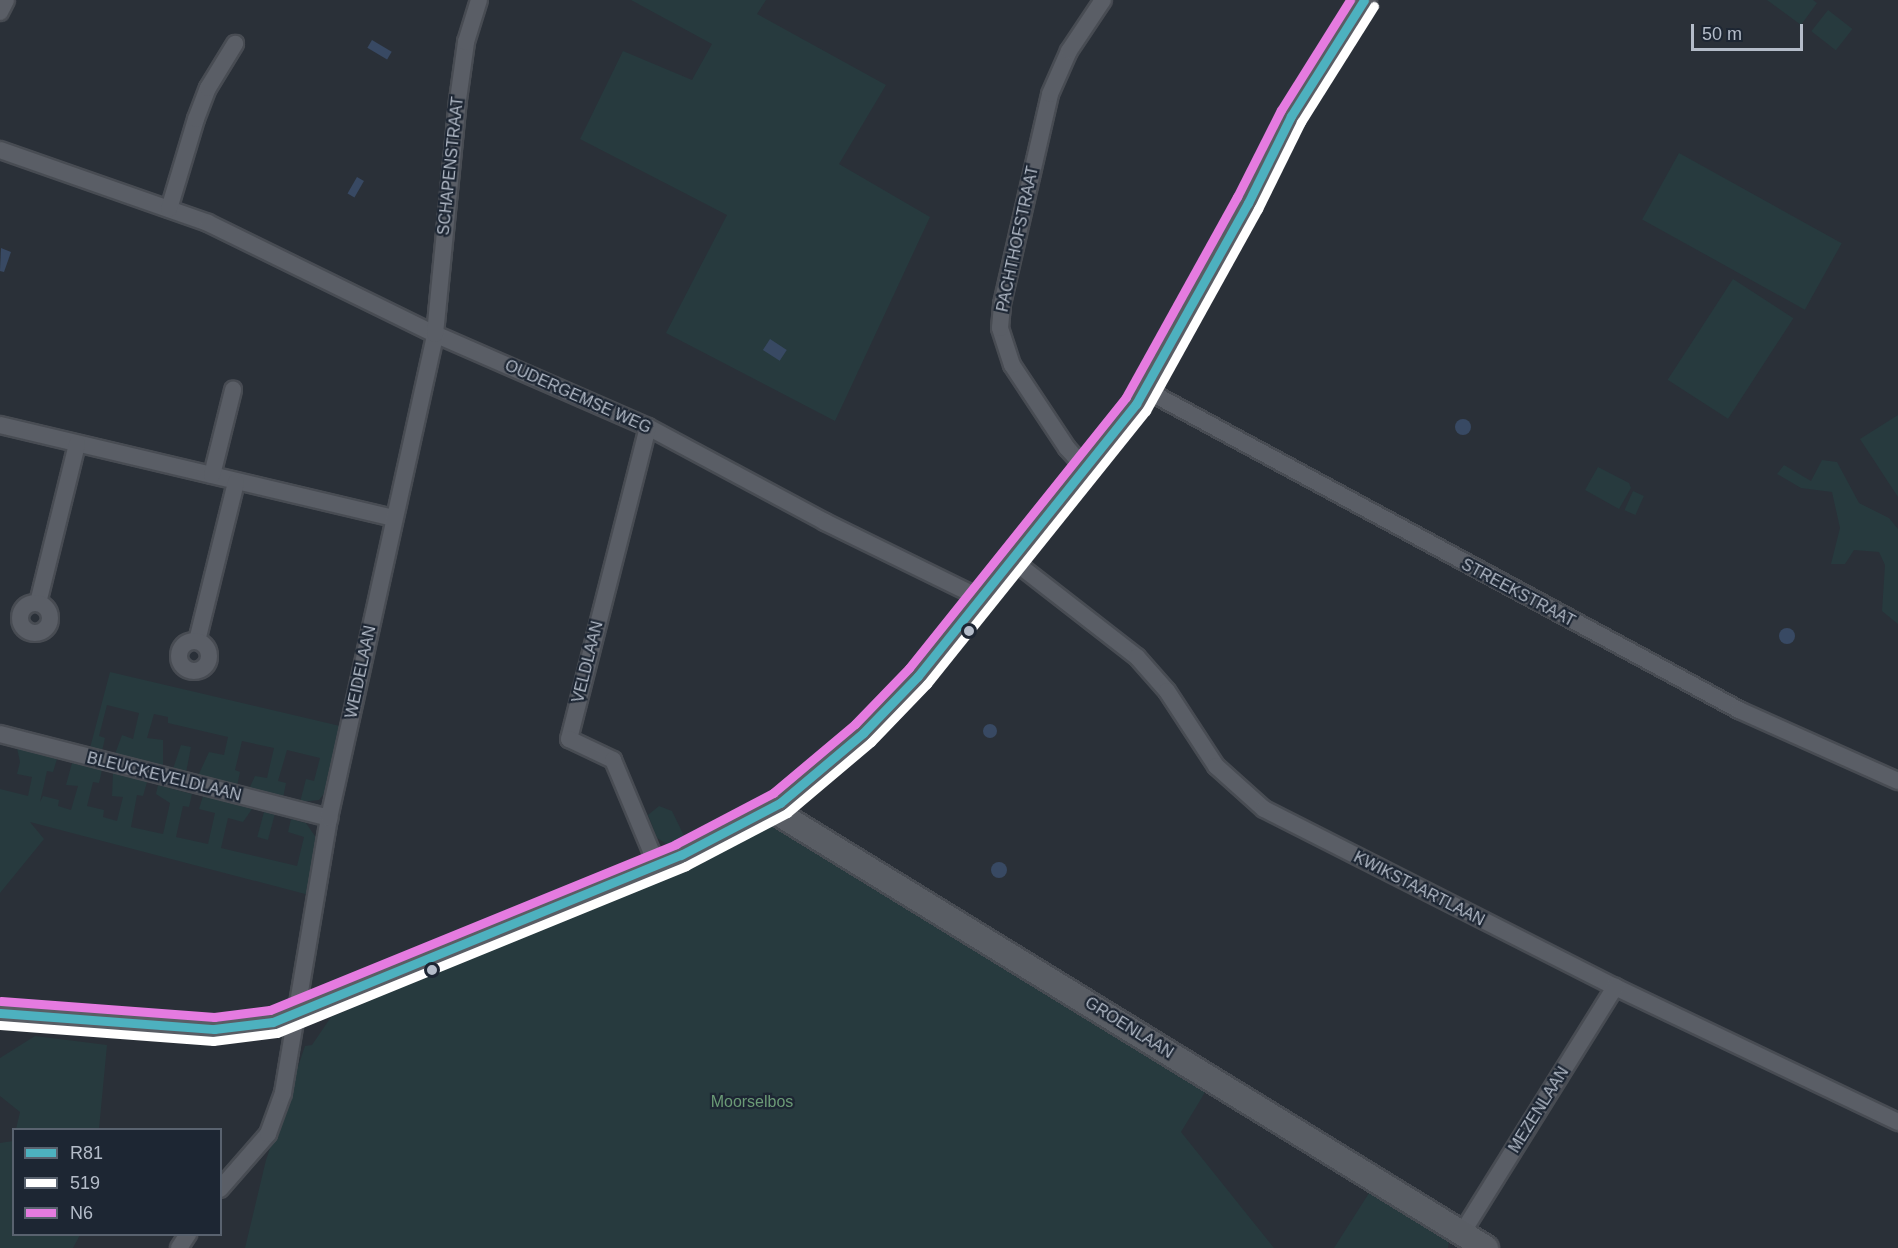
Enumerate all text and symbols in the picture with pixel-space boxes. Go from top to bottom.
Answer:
scale bar [1694,12,1806,50]
text: 50 m [1702,24,1742,44]
street label: SCHAPENSTRAAT [434,96,468,236]
street label: PACHTHOFSTRAAT [993,164,1043,314]
street label: OUDERGEMSE WEG [502,356,654,438]
street label: STREEKSTRAAT [1458,555,1578,631]
street label: VELDLAAN [569,619,607,705]
street label: WEIDELAAN [342,624,380,720]
unlabelled marker [963,625,975,637]
street label: BLEUCKEVELDLAAN [85,749,243,805]
street label: KWIKSTAARTLAAN [1350,848,1488,930]
unlabelled marker [426,964,438,976]
street label: GROENLAAN [1081,993,1177,1063]
street label: MEZENLAAN [1505,1063,1573,1157]
park label: Moorselbos [711,1092,793,1112]
legend [12,1128,222,1236]
text: R81 [70,1143,103,1163]
text: 519 [70,1173,100,1193]
text: N6 [70,1203,93,1223]

